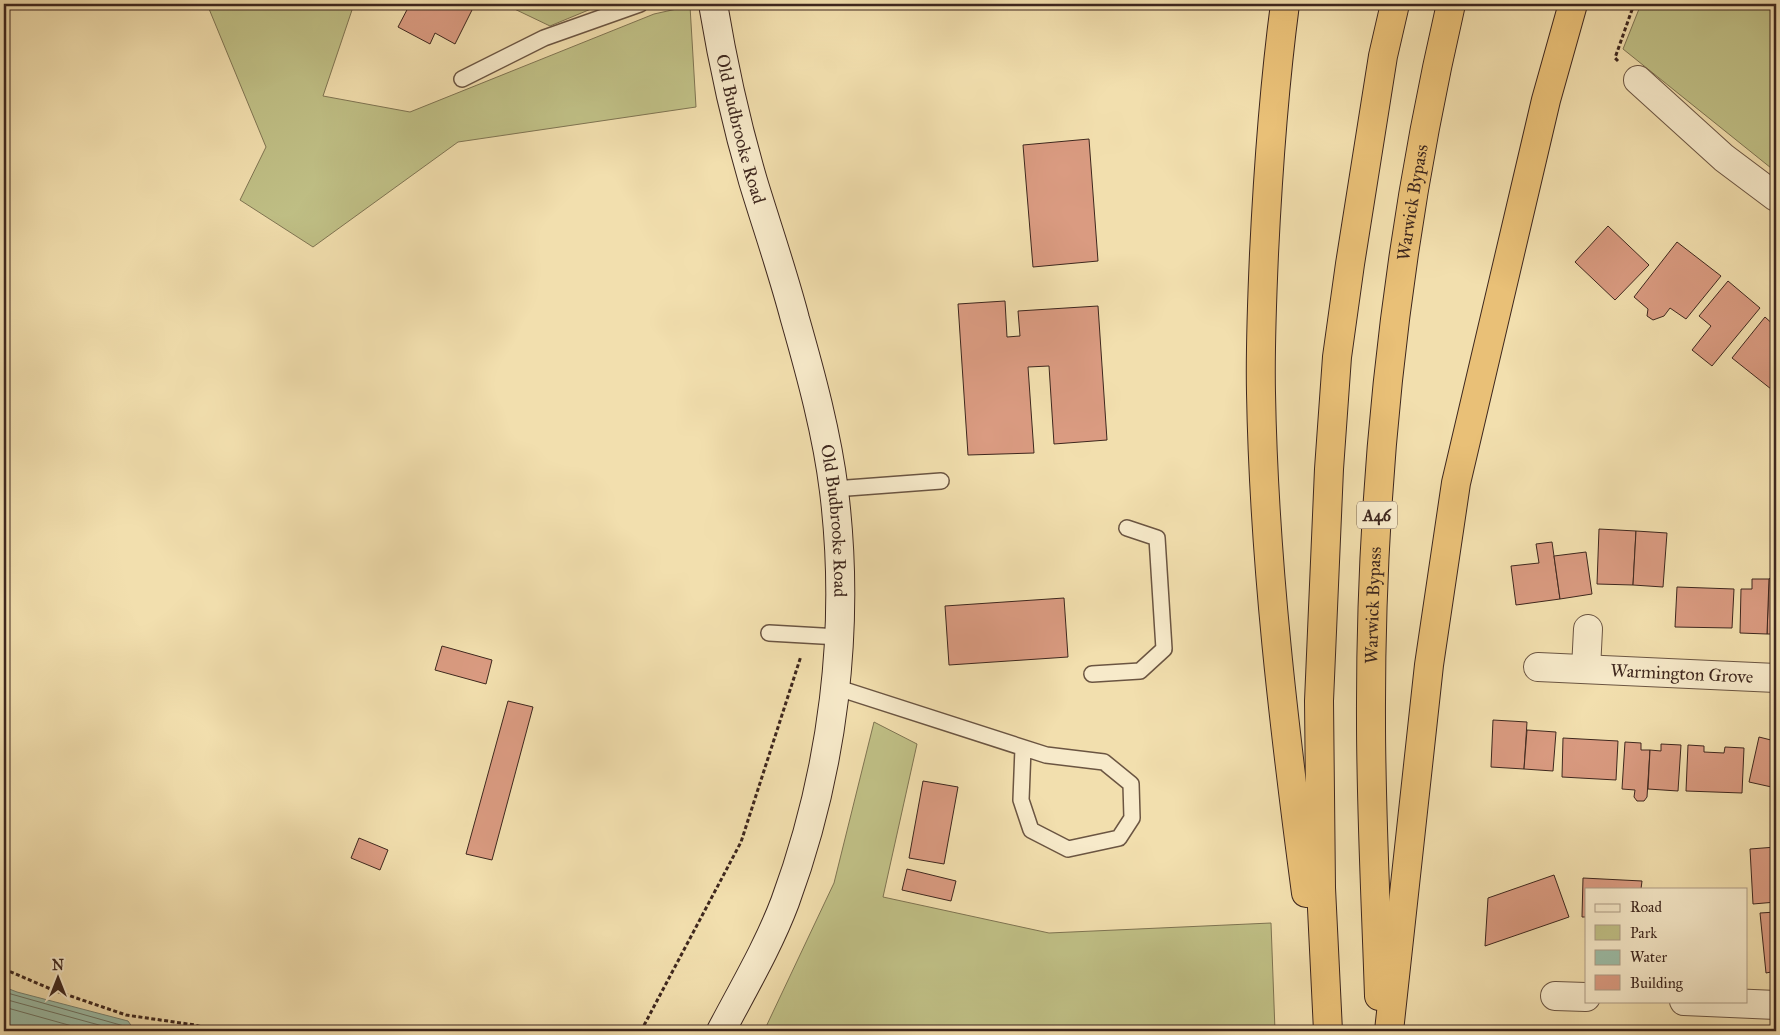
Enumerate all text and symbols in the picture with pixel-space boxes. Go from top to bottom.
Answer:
street label: Old Budbrooke Road [711,52,770,207]
street label: Warwick Bypass [1392,143,1433,262]
street label: Old Budbrooke Road [816,442,851,597]
road number: A46 [1357,502,1397,528]
street label: Warwick Bypass [1360,546,1386,664]
street label: Warmington Grove [1610,659,1754,688]
legend [1585,888,1748,1002]
text: Road [1630,898,1662,916]
text: Park [1630,924,1657,942]
text: Water [1630,948,1667,966]
north arrow [32,952,82,1002]
text: N [52,957,64,974]
text: Building [1630,974,1684,992]

